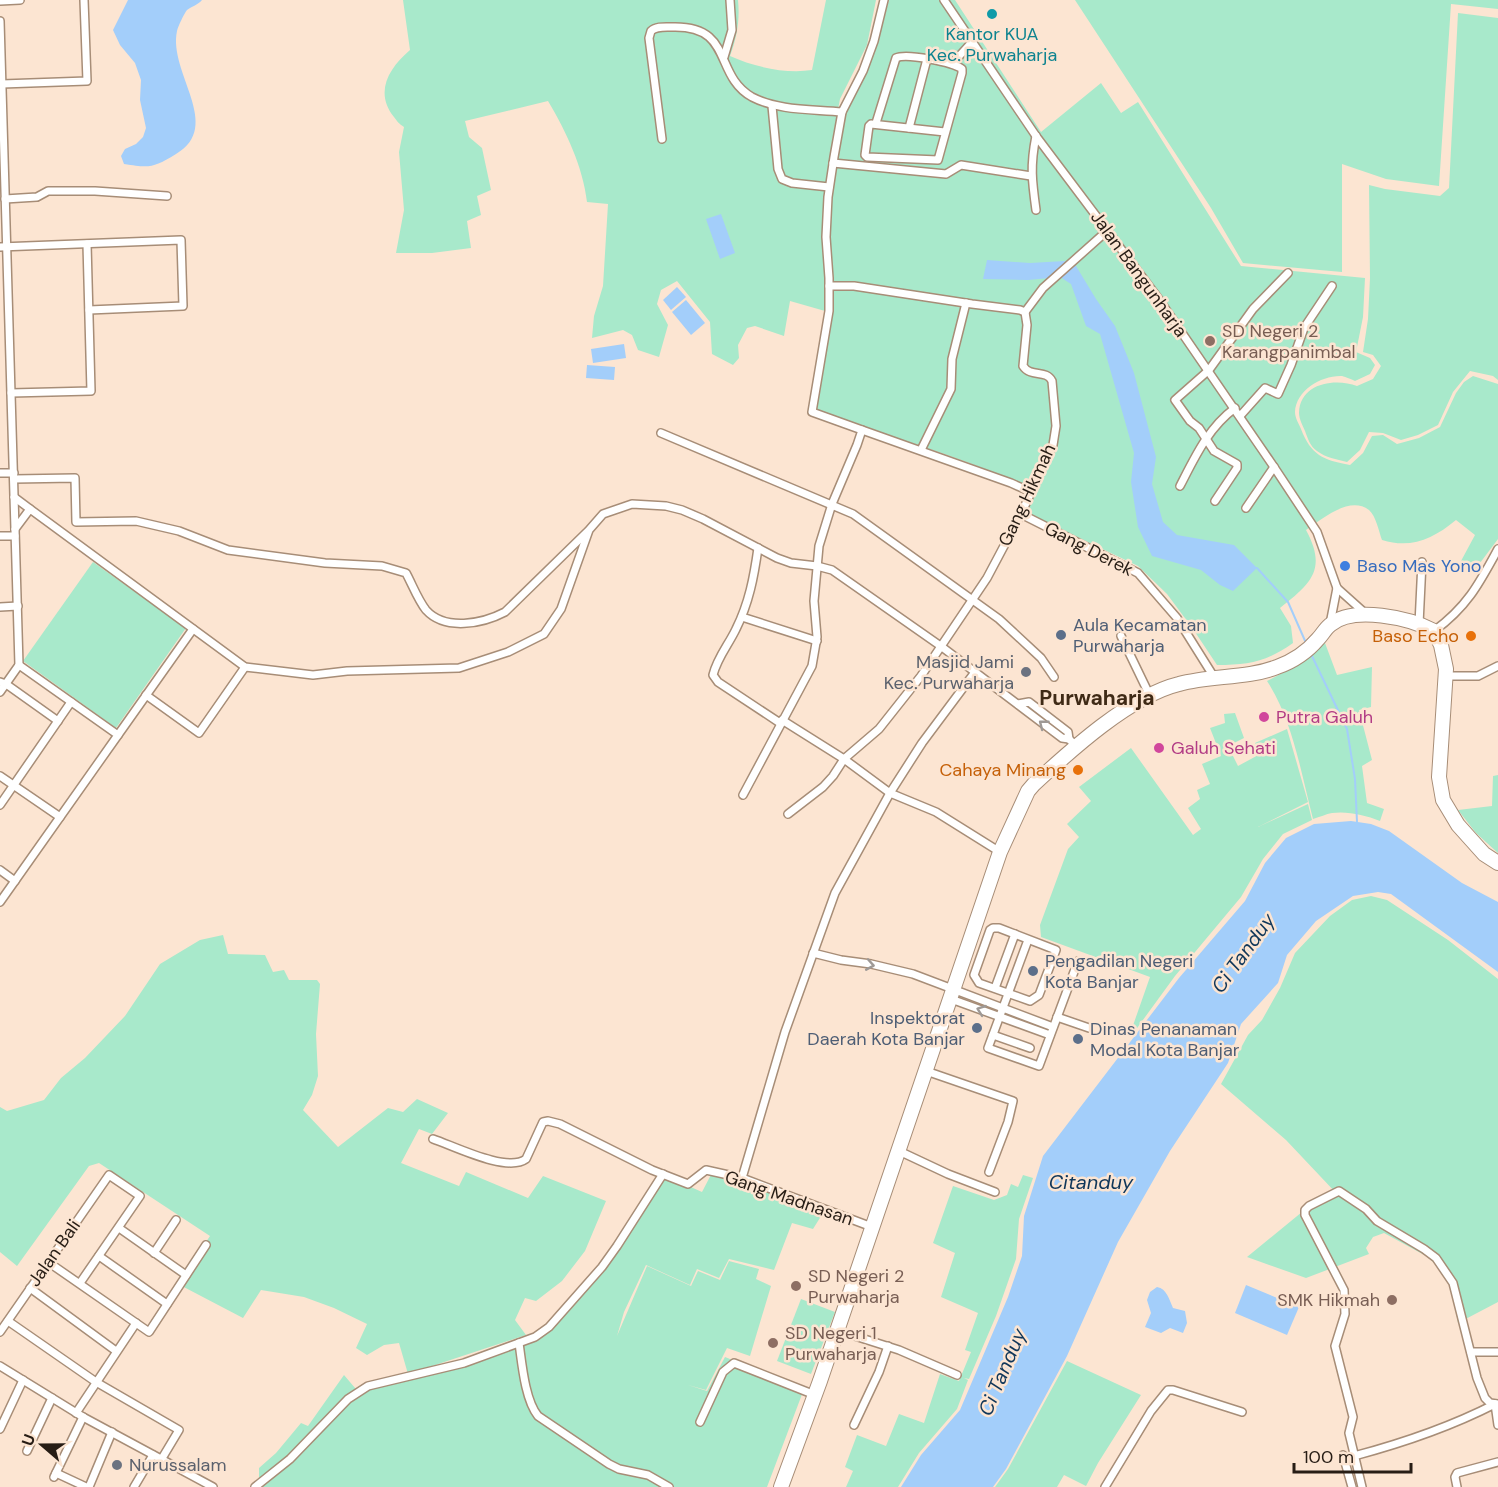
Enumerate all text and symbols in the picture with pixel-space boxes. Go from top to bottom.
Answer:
marker: Kantor KUA Kec. Purwaharja [985,7,999,21]
place label: Kantor KUA Kec. Purwaharja [927,22,1057,67]
street label: Jalan Bangunharja [1085,206,1193,342]
place label: SD Negeri 2 Karangpanimbal [1222,319,1356,364]
marker: SD Negeri 2 Karangpanimbal [1203,334,1217,348]
street label: Gang Hikmah [993,440,1061,550]
street label: Gang Derek [1040,516,1138,582]
place label: Baso Mas Yono [1357,554,1481,578]
marker: Baso Mas Yono [1338,559,1352,573]
place label: Aula Kecamatan Purwaharja [1073,613,1207,658]
place label: Baso Echo [1372,624,1459,648]
marker: Aula Kecamatan Purwaharja [1054,628,1068,642]
marker: Baso Echo [1464,629,1478,643]
place label: Masjid Jami Kec. Purwaharja [884,650,1014,695]
marker: Masjid Jami Kec. Purwaharja [1019,665,1033,679]
district label: Purwaharja [1039,684,1155,712]
place label: Putra Galuh [1276,705,1373,729]
marker: Putra Galuh [1257,710,1271,724]
one-way arrow [1039,720,1050,731]
place label: Galuh Sehati [1171,736,1276,760]
marker: Galuh Sehati [1152,741,1166,755]
place label: Cahaya Minang [939,758,1066,782]
marker: Cahaya Minang [1071,763,1085,777]
water label: Ci Tanduy [1205,907,1281,998]
place label: Pengadilan Negeri Kota Banjar [1045,949,1193,994]
one-way arrow [866,958,875,970]
marker: Pengadilan Negeri Kota Banjar [1026,964,1040,978]
one-way arrow [976,1005,987,1017]
place label: Inspektorat Daerah Kota Banjar [807,1006,965,1051]
place label: Dinas Penanaman Modal Kota Banjar [1090,1017,1240,1062]
marker: Inspektorat Daerah Kota Banjar [970,1021,984,1035]
marker: Dinas Penanaman Modal Kota Banjar [1071,1032,1085,1046]
street label: Gang Madnasan [722,1165,856,1231]
water label: Citanduy [1049,1169,1134,1195]
street label: Jalan Bali [22,1215,86,1291]
place label: SD Negeri 2 Purwaharja [808,1264,904,1309]
marker: SD Negeri 2 Purwaharja [789,1279,803,1293]
place label: SMK Hikmah [1277,1288,1380,1312]
marker: SMK Hikmah [1385,1293,1399,1307]
place label: SD Negeri 1 Purwaharja [785,1321,877,1366]
water label: Ci Tanduy [972,1324,1032,1420]
marker: SD Negeri 1 Purwaharja [766,1336,780,1350]
north arrow [12,1415,72,1475]
text: U [17,1431,40,1449]
scale bar [1294,1436,1411,1474]
text: 100 m [1303,1445,1354,1469]
place label: Nurussalam [129,1453,226,1477]
marker: Nurussalam [110,1458,124,1472]

